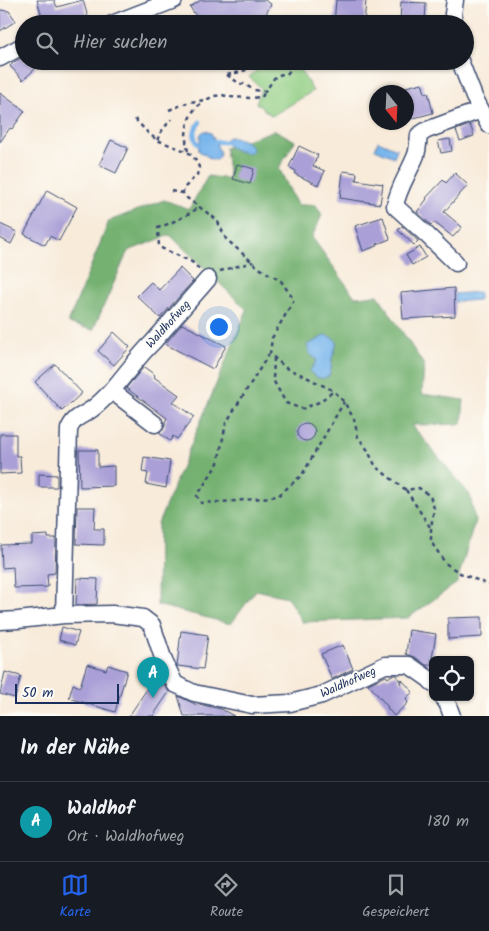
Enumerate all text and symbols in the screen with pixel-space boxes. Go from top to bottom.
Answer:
search box [15,15,474,70]
text: Hier suchen [73,28,167,58]
icon: search [33,29,61,57]
north arrow [369,85,414,130]
street label: Waldhofweg [141,296,196,353]
your location [206,314,232,340]
map controls [429,656,474,701]
button: locate [429,656,474,701]
pin: A [137,657,169,698]
street label: Waldhofweg [317,662,380,703]
scale bar [15,681,119,704]
text: 50 m [22,682,53,704]
text: In der Nähe [20,732,130,765]
text: Waldhof [67,794,135,824]
text: A [31,809,41,834]
text: 180 m [427,809,469,834]
text: Ort · Waldhofweg [67,824,184,849]
tab: Karte [60,871,91,923]
tab: Route [210,871,243,923]
tab: Gespeichert [362,871,429,923]

